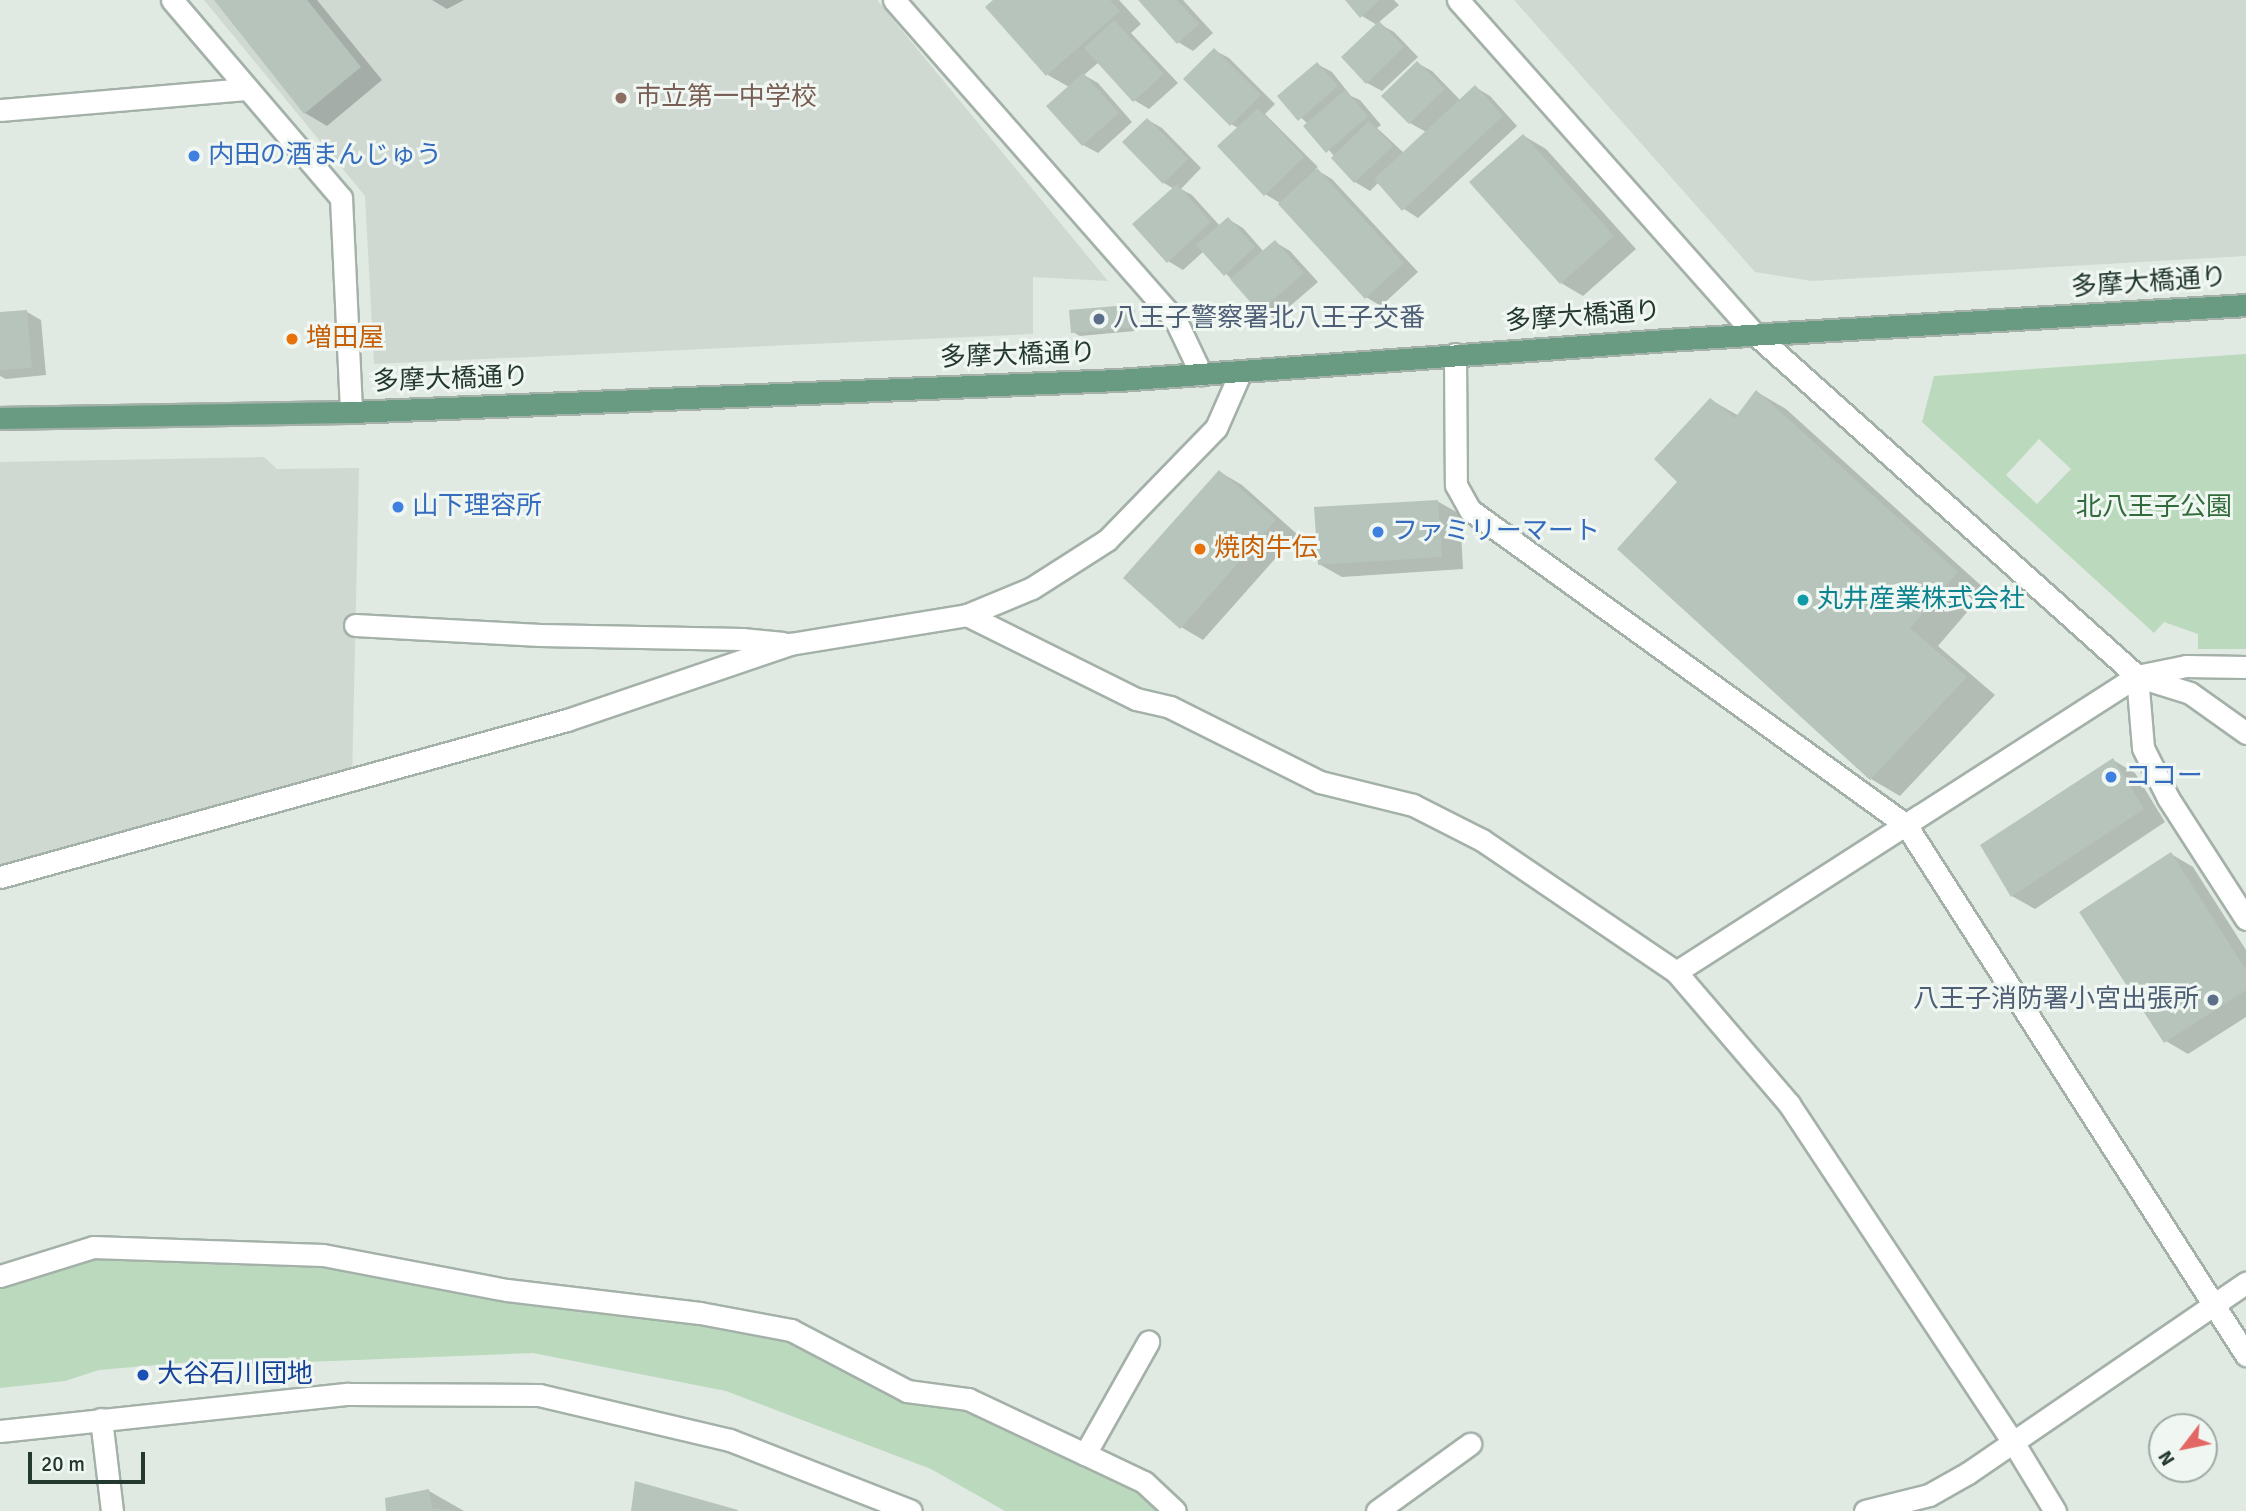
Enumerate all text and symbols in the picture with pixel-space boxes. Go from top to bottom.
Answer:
place label: 市立第一中学校 [635,82,817,114]
marker: 市立第一中学校 [613,90,629,106]
place label: 内田の酒まんじゅう [208,140,442,172]
marker: 内田の酒まんじゅう [186,148,202,164]
street label: 多摩大橋通り [2070,262,2228,304]
street label: 多摩大橋通り [1504,296,1662,338]
place label: 八王子警察署北八王子交番 [1113,303,1425,335]
marker: 八王子警察署北八王子交番 [1091,311,1107,327]
place label: 増田屋 [306,323,384,355]
marker: 増田屋 [284,331,300,347]
street label: 多摩大橋通り [940,338,1096,374]
street label: 多摩大橋通り [373,362,529,398]
place label: 山下理容所 [412,491,542,523]
park label: 北八王子公園 [2076,492,2232,524]
marker: 山下理容所 [390,499,406,515]
place label: ファミリーマート [1392,516,1600,548]
marker: ファミリーマート [1370,524,1386,540]
place label: 焼肉牛伝 [1214,533,1318,565]
marker: 焼肉牛伝 [1192,541,1208,557]
place label: 丸井産業株式会社 [1817,584,2025,616]
marker: 丸井産業株式会社 [1795,592,1811,608]
place label: ココー [2125,761,2203,793]
marker: ココー [2103,769,2119,785]
place label: 八王子消防署小宮出張所 [1913,984,2199,1016]
marker: 八王子消防署小宮出張所 [2205,992,2221,1008]
place label: 大谷石川団地 [157,1359,313,1391]
marker: 大谷石川団地 [135,1367,151,1383]
north arrow [2148,1413,2218,1483]
scale bar [32,1438,149,1482]
text: N [2153,1446,2181,1470]
text: 20 m [41,1451,85,1477]

